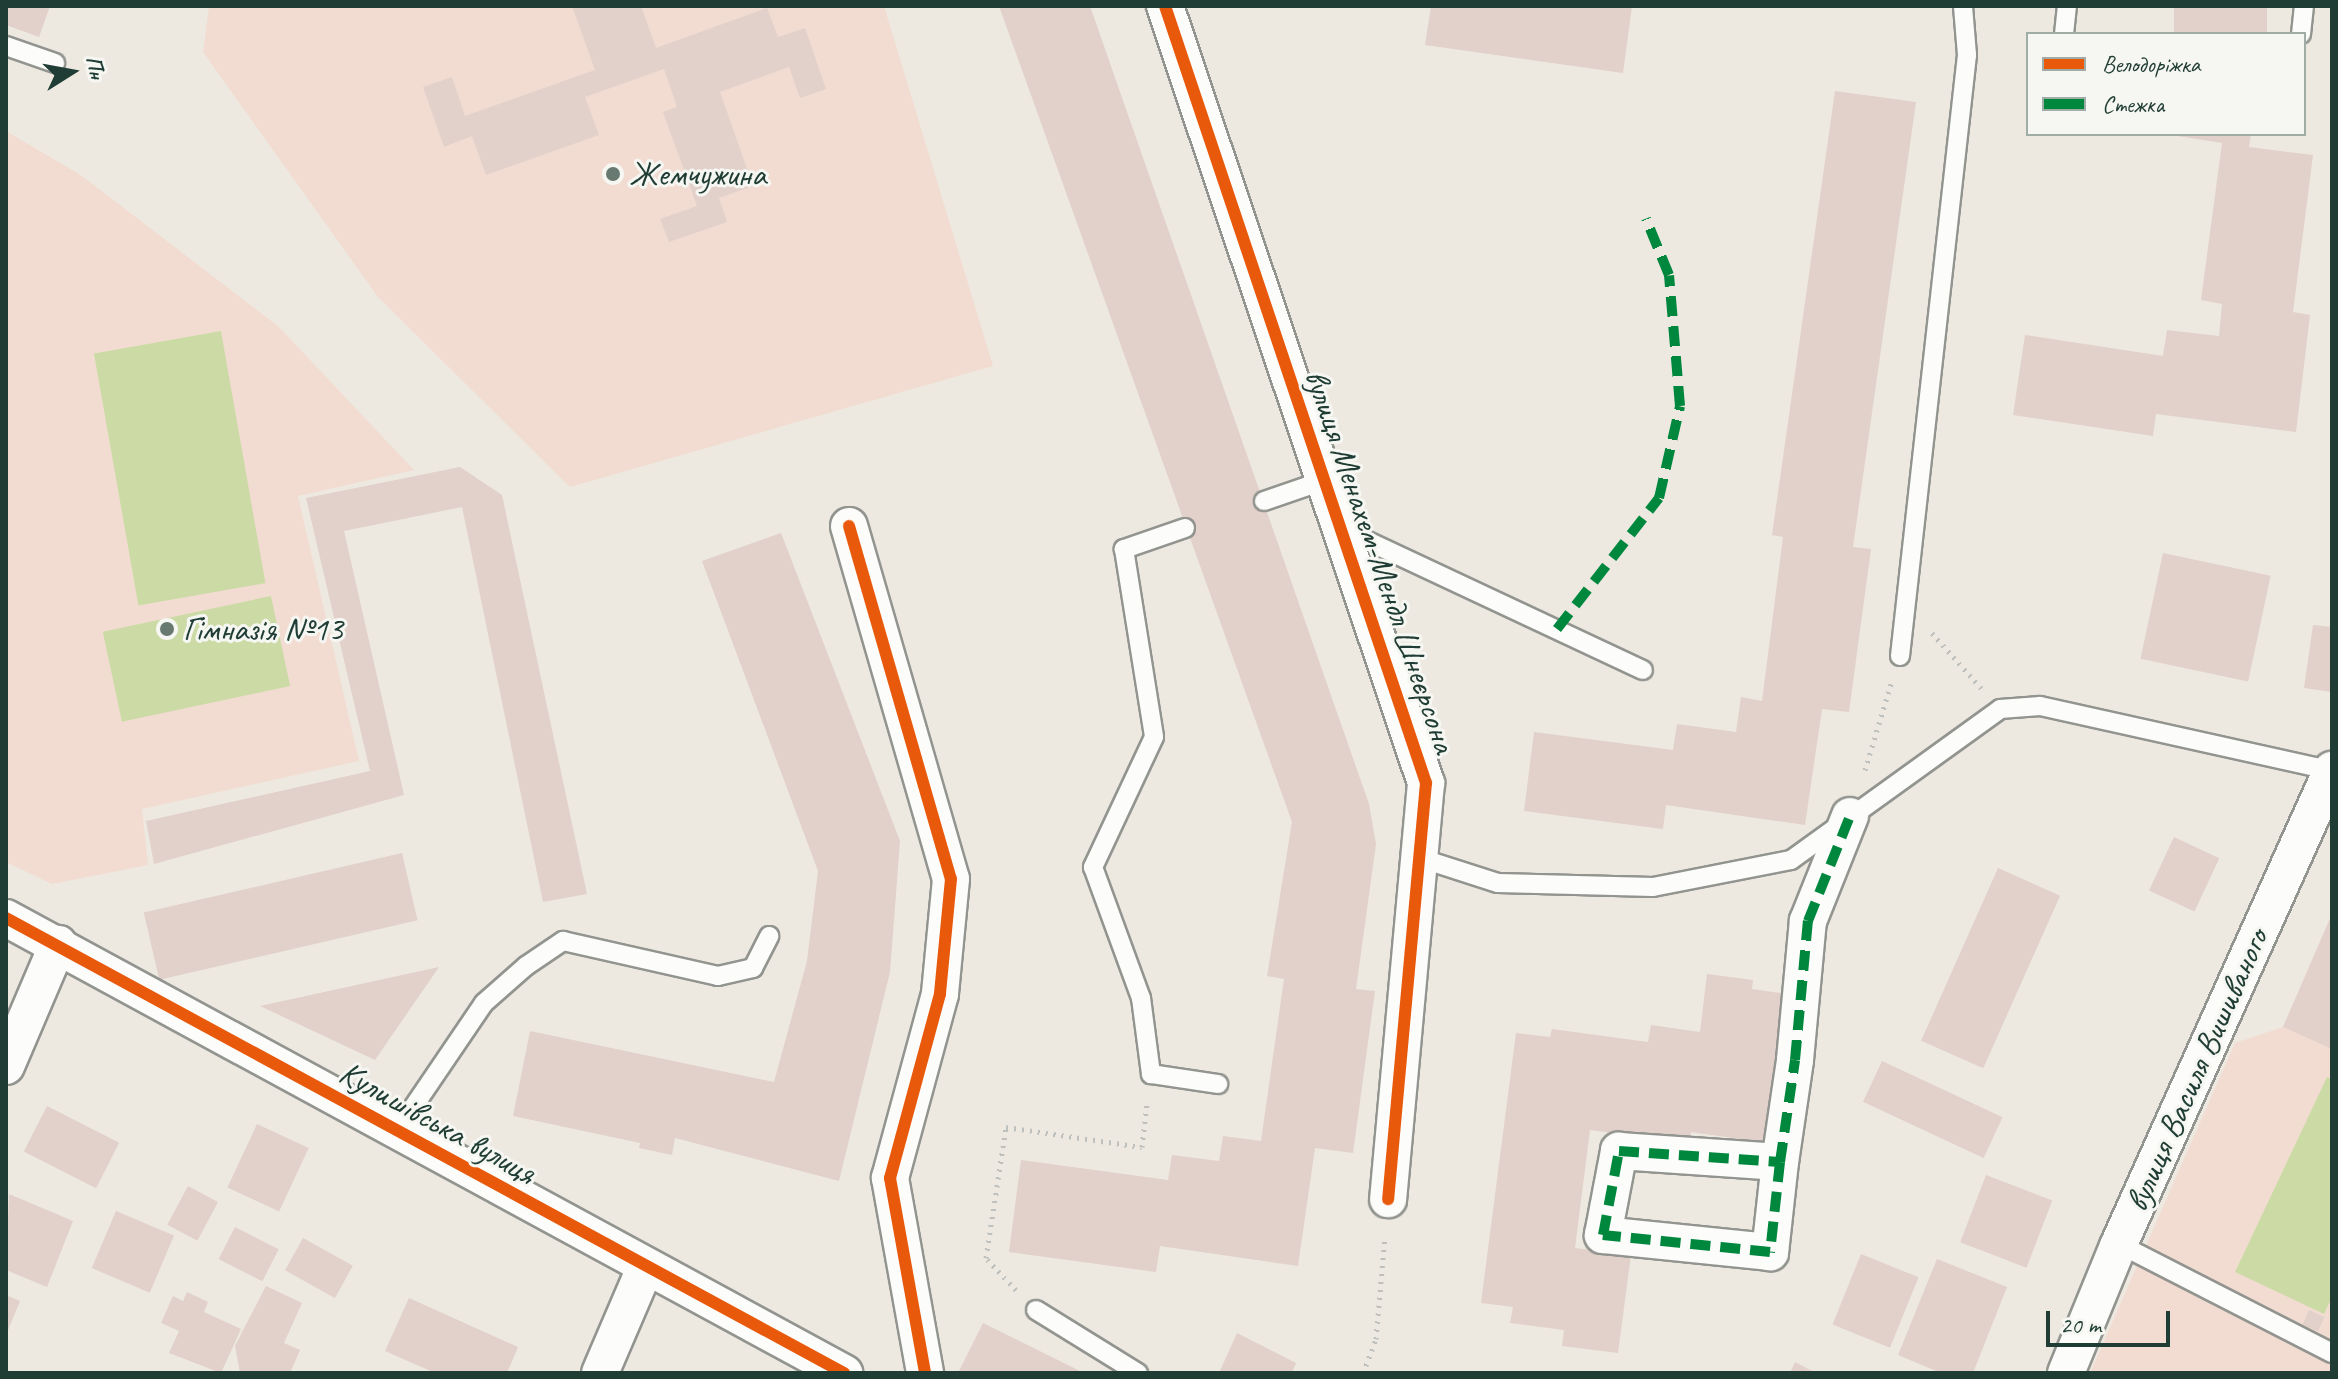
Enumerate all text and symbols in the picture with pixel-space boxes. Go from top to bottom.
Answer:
north arrow [32,32,112,112]
legend [2026,32,2306,136]
text: Велодоріжка [2102,49,2200,79]
text: Пн [80,53,111,81]
text: Стежка [2102,89,2164,119]
place label: Жемчужина [629,154,766,194]
marker: Жемчужина [604,165,622,183]
street label: вулиця Менахем-Мендл Шнеєрсона [1296,364,1466,758]
place label: Гімназія №13 [183,609,343,649]
marker: Гімназія №13 [158,620,176,638]
street label: вулиця Василя Вишиваного [2115,922,2277,1218]
street label: Кулишівська вулиця [332,1051,544,1193]
scale bar [2050,1295,2174,1345]
text: 20 m [2060,1310,2101,1340]

